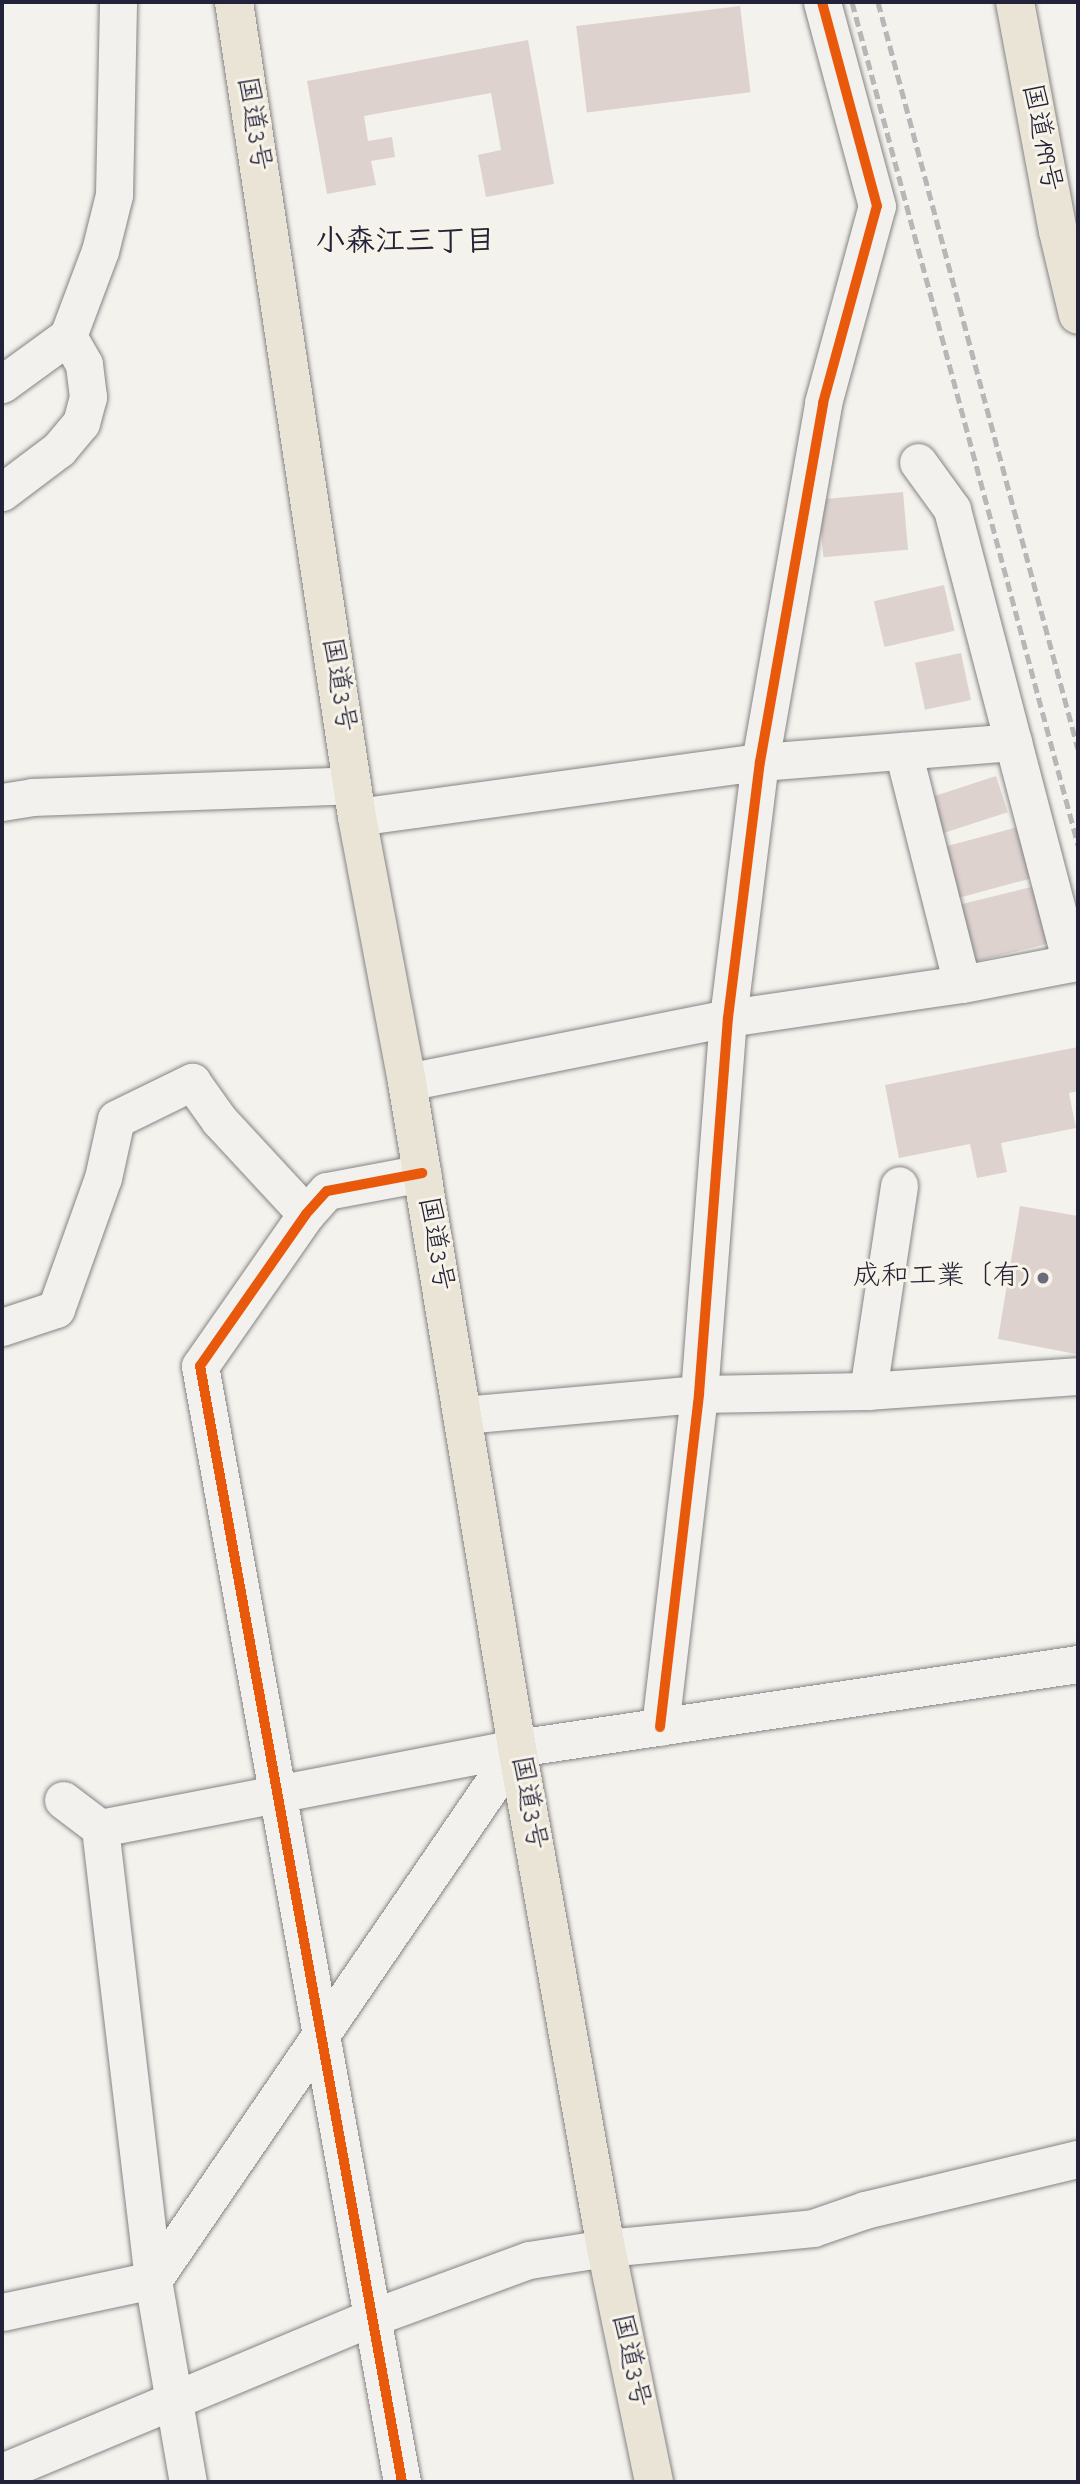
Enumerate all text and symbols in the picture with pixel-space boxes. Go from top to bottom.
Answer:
street label: 国道3号 [228,74,276,174]
street label: 国道199号 [1013,81,1067,195]
district label: 小森江三丁目 [315,225,495,261]
street label: 国道3号 [313,635,361,735]
street label: 国道3号 [409,1194,459,1294]
place label: 成和工業〔有) [853,1261,1029,1295]
marker: 成和工業〔有) [1035,1270,1051,1286]
street label: 国道3号 [502,1753,552,1853]
street label: 国道3号 [603,2311,655,2411]

